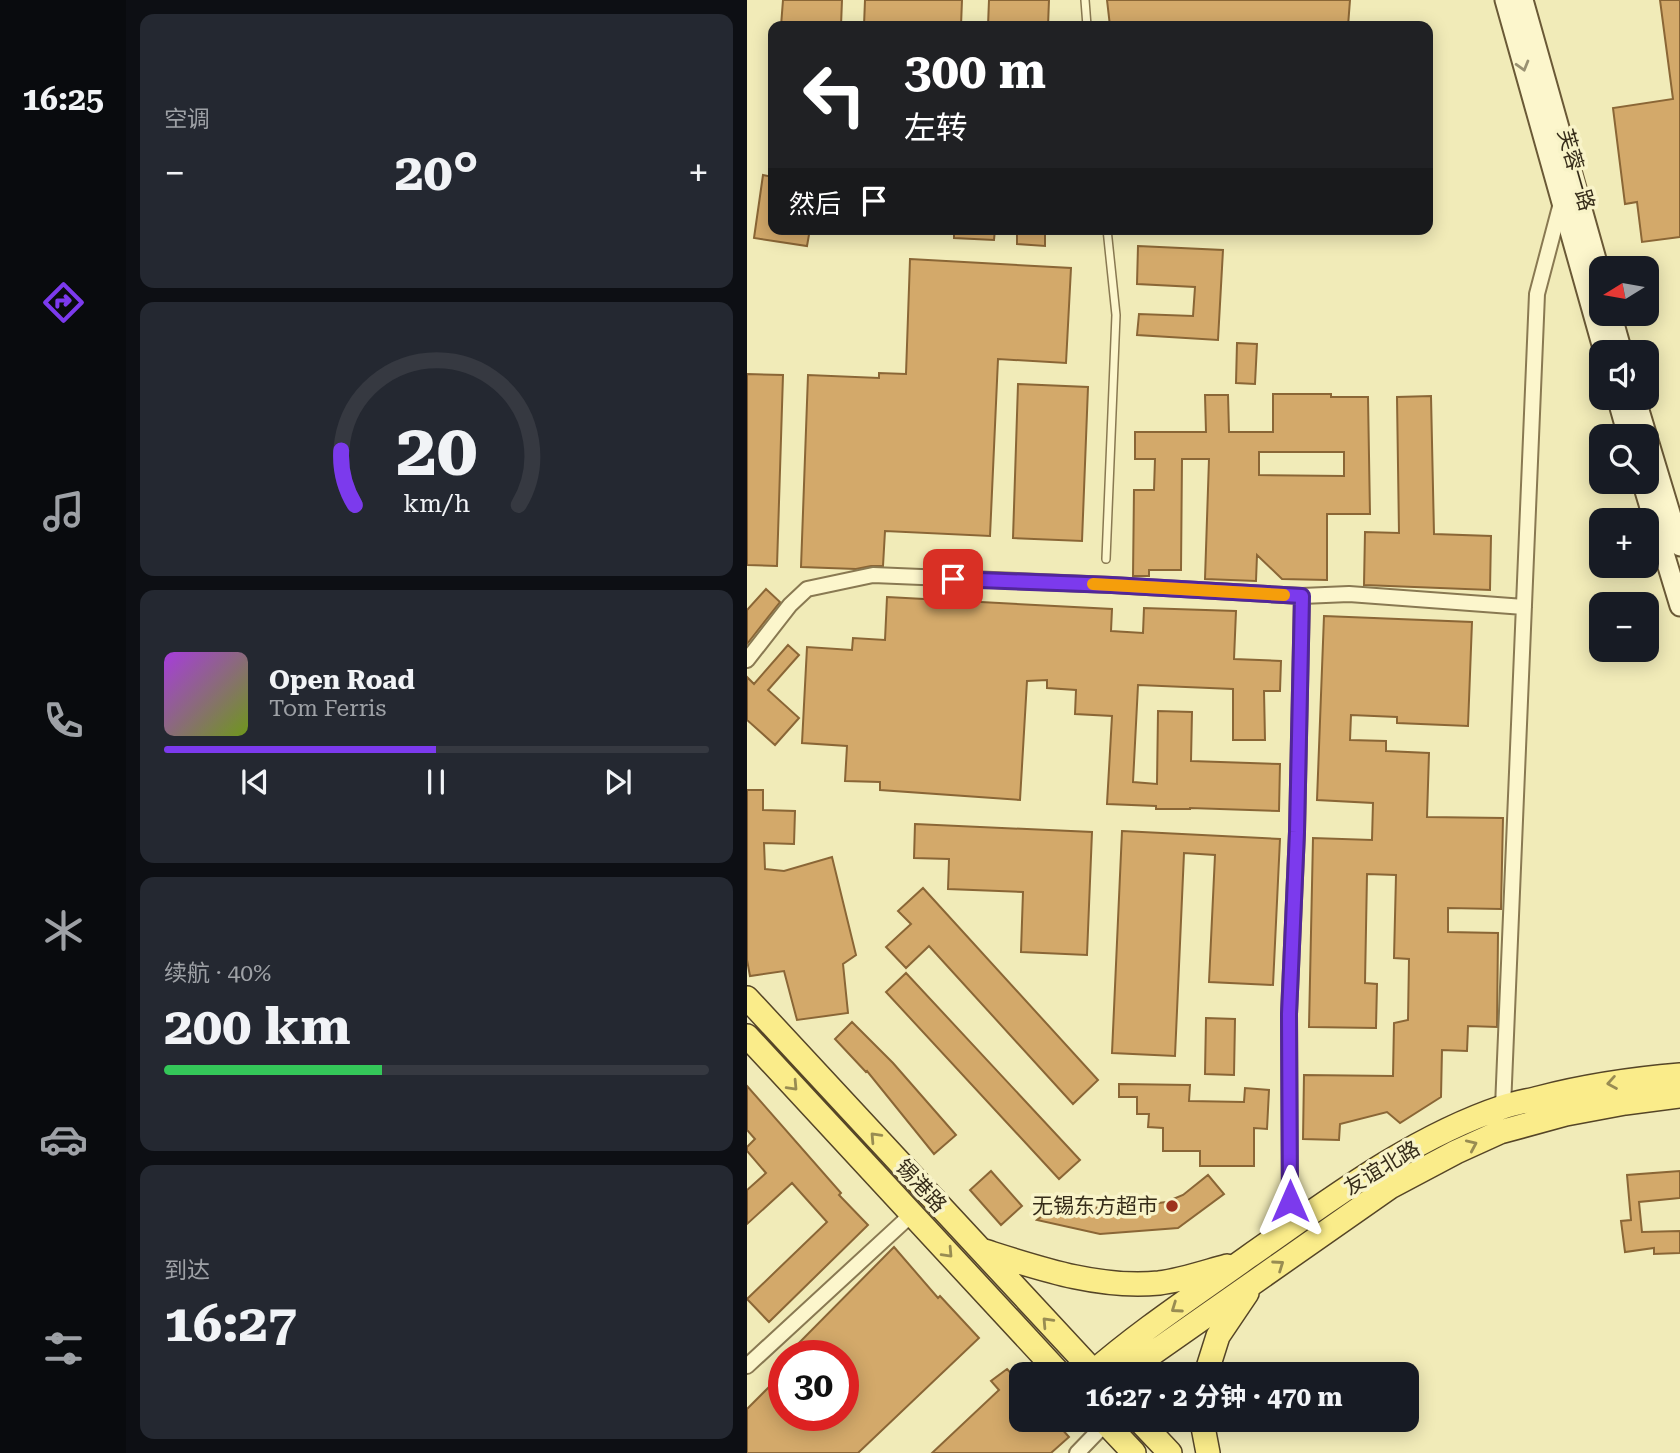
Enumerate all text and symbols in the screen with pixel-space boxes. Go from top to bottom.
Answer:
text: 300 m [904,43,1046,100]
icon: left [789,49,880,140]
one-way arrow [1515,59,1529,71]
text: 16:25 [22,80,104,118]
text: 空调 [164,106,210,133]
text: 左转 [904,109,968,147]
street label: 芙蓉一路 [1553,126,1599,214]
text: 20° [394,142,479,203]
text: − [164,151,185,195]
text: + [688,151,709,195]
icon: arrive [855,182,893,220]
text: 然后 [789,189,841,219]
north arrow [1589,256,1659,326]
map controls [1589,256,1659,662]
icon: directions [39,278,88,327]
button: sound [1589,340,1659,410]
text: 20 [396,408,477,493]
button: search [1589,424,1659,494]
icon: music [39,487,88,536]
text: km/h [403,488,470,517]
button: + [1589,508,1659,578]
pin [923,549,983,609]
icon: arrive [934,560,972,598]
button: − [1589,592,1659,662]
text: Open Road [269,665,415,695]
text: Tom Ferris [269,695,386,722]
icon: phone [39,696,88,745]
icon: previous [236,763,274,801]
icon: pause [417,763,455,801]
icon: next [599,763,637,801]
icon: climate [39,906,88,955]
text: 续航 · 40% [164,960,271,987]
text: 200 km [164,996,351,1057]
one-way arrow [1606,1075,1618,1090]
one-way arrow [785,1078,798,1091]
icon: car [39,1115,88,1164]
one-way arrow [871,1132,884,1145]
street label: 友谊北路 [1340,1136,1424,1200]
one-way arrow [1464,1139,1477,1153]
street label: 锡港路 [891,1155,951,1217]
position arrow [1253,1164,1327,1238]
place label: 无锡东方超市 [1032,1194,1158,1218]
marker: 无锡东方超市 [1164,1198,1180,1214]
one-way arrow [940,1245,952,1258]
text: 到达 [164,1257,210,1284]
one-way arrow [1271,1261,1284,1273]
text: 16:27 [164,1293,297,1354]
one-way arrow [1171,1300,1184,1312]
one-way arrow [1042,1317,1055,1330]
icon: filters [39,1324,88,1373]
speed limit sign: 30 [768,1340,859,1431]
text: 16:27 · 2 分钟 · 470 m [1085,1382,1343,1412]

